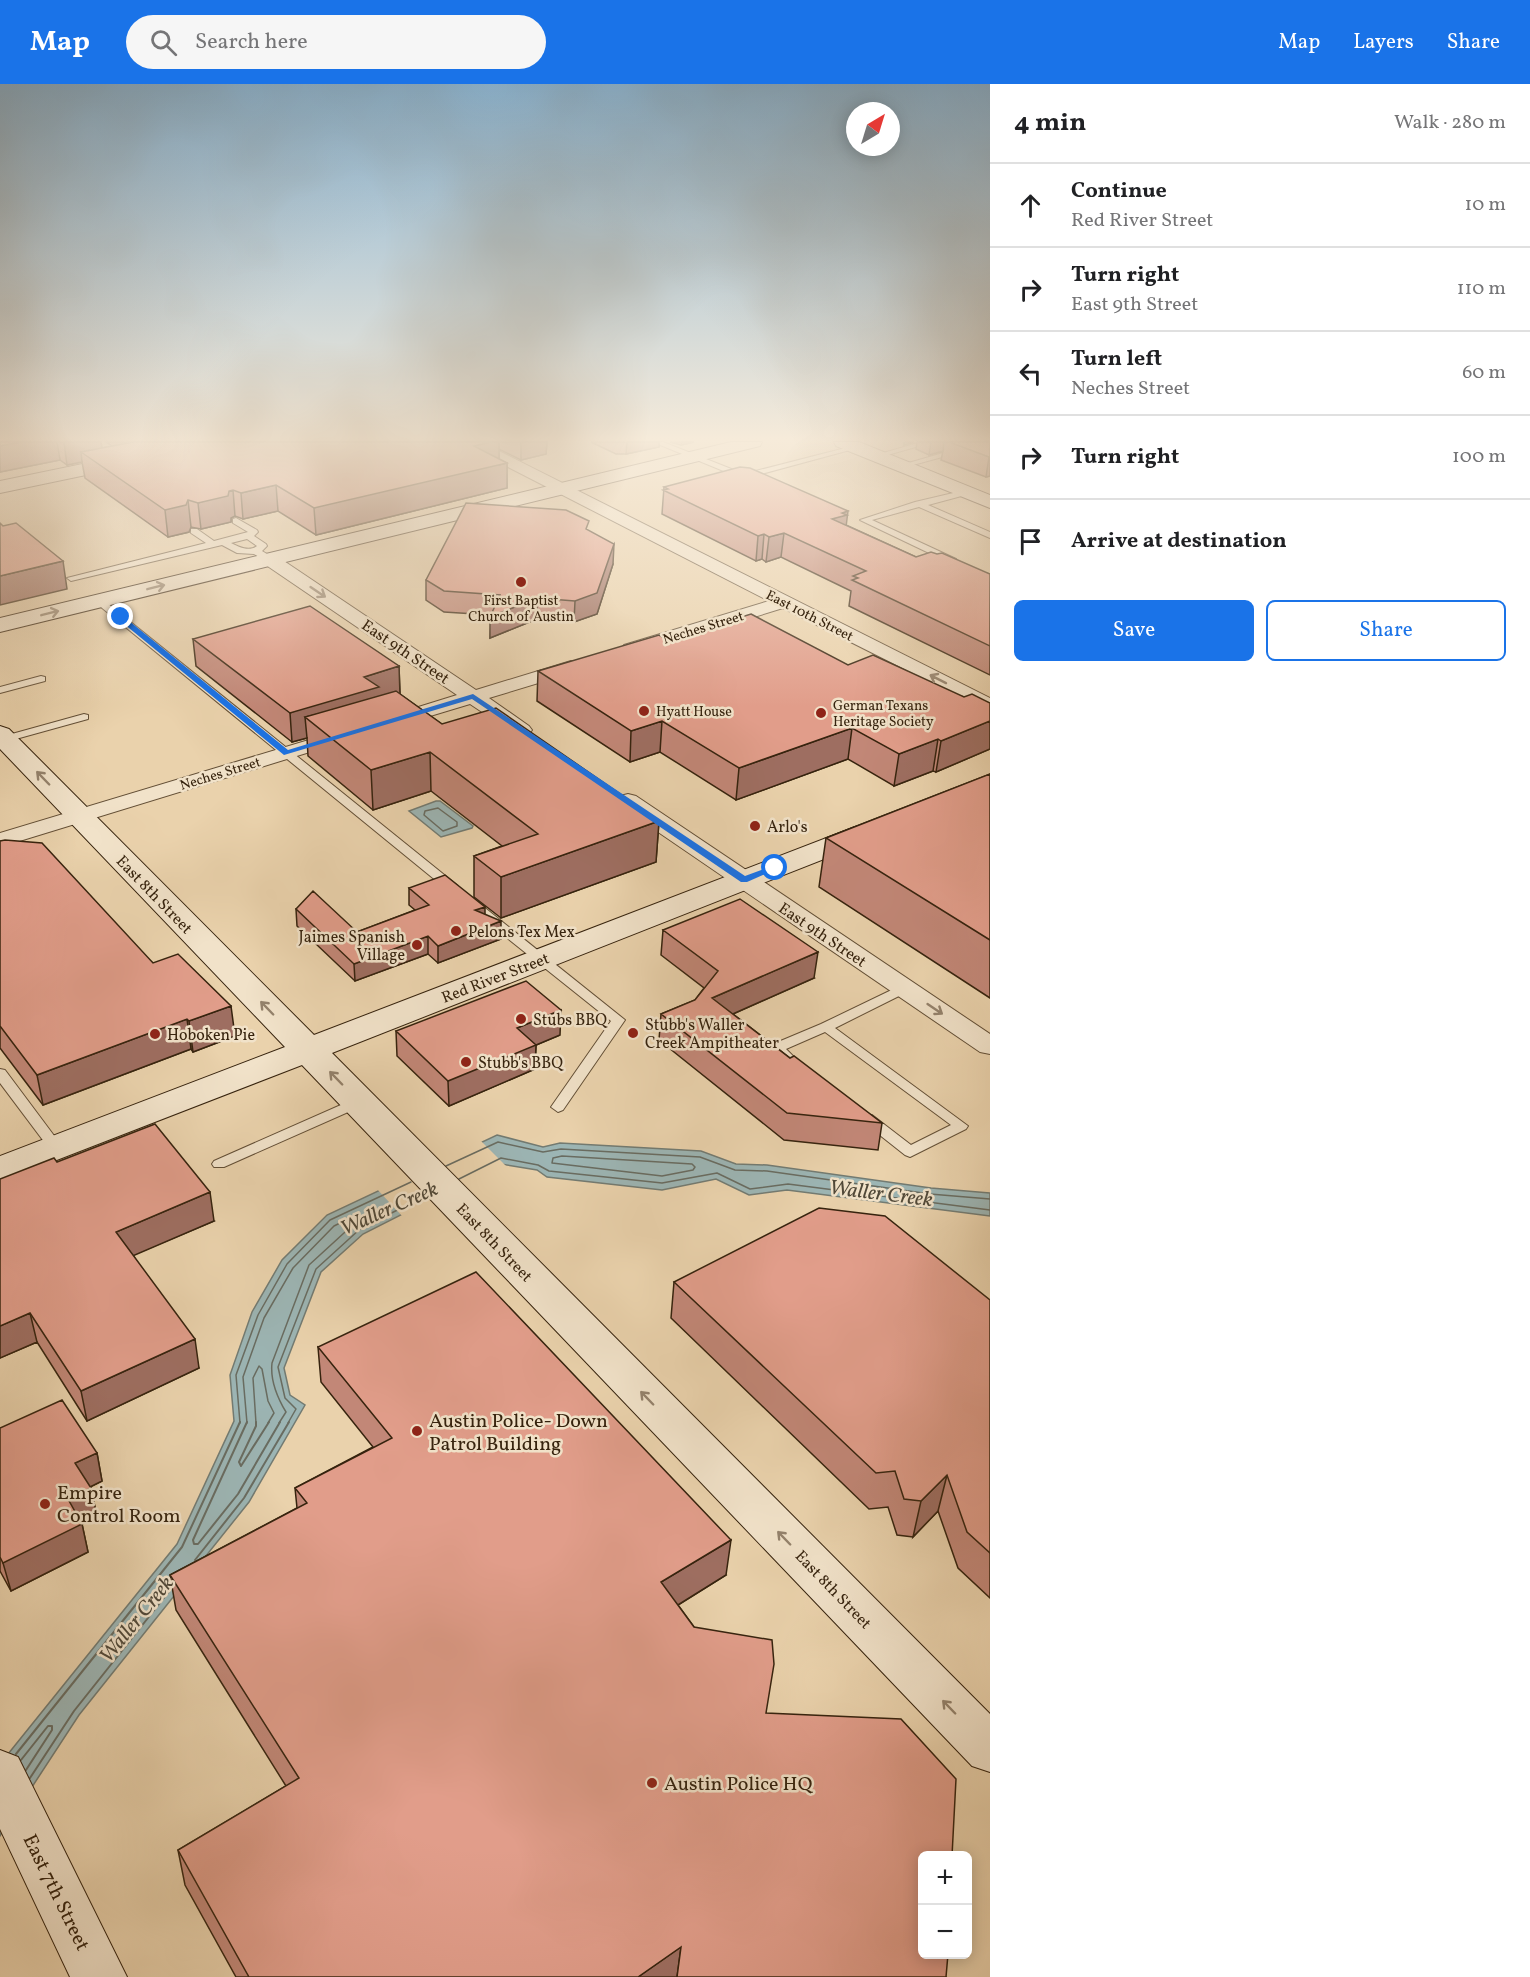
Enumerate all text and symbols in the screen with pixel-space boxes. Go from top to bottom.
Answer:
search box [126,15,546,69]
text: Map [30,23,90,62]
icon: search [147,26,180,59]
text: Search here [195,27,308,58]
text: Map [1278,28,1320,57]
text: Layers [1353,28,1414,57]
text: Share [1447,28,1500,57]
north arrow [846,102,900,156]
text: 4 min [1014,105,1086,141]
text: Walk · 280 m [1394,109,1506,137]
text: Continue [1071,176,1167,207]
icon: ahead [1014,189,1047,222]
text: 10 m [1465,191,1506,219]
text: Red River Street [1071,207,1213,235]
text: Turn right [1071,260,1179,291]
icon: right [1014,273,1047,306]
text: 110 m [1457,275,1506,303]
text: East 9th Street [1071,291,1198,319]
text: Turn left [1071,344,1162,375]
icon: left [1014,357,1047,390]
text: 60 m [1462,359,1506,387]
text: Neches Street [1071,375,1190,403]
icon: right [1014,441,1047,474]
text: Turn right [1071,442,1179,473]
text: 100 m [1452,443,1506,471]
icon: arrive [1014,525,1047,558]
text: Arrive at destination [1071,526,1287,557]
marker: First Baptist Church of Austin [514,575,528,589]
one-way arrow [146,580,165,592]
one-way arrow [309,586,325,598]
street label: East 10th Street [762,586,856,647]
place label: First Baptist Church of Austin [468,592,574,627]
button: Save [1014,600,1254,661]
button: Share [1266,600,1506,661]
route end [107,603,133,629]
one-way arrow [40,606,59,618]
street label: Neches Street [661,607,746,650]
street label: East 9th Street [357,615,454,690]
one-way arrow [929,673,947,685]
place label: German Texans Heritage Society [833,697,934,732]
place label: Hyatt House [656,703,732,722]
marker: Hyatt House [637,704,651,718]
marker: German Texans Heritage Society [814,706,828,720]
street label: Neches Street [178,753,263,796]
one-way arrow [36,771,51,786]
place label: Arlo's [767,817,808,839]
marker: Arlo's [748,819,762,833]
street label: East 8th Street [110,851,197,940]
route start [761,854,787,880]
street label: East 9th Street [774,898,871,973]
place label: Pelons Tex Mex [468,922,575,944]
marker: Pelons Tex Mex [449,924,463,938]
place label: Jaimes Spanish Village [298,927,405,967]
marker: Jaimes Spanish Village [410,938,424,952]
street label: Red River Street [439,948,553,1010]
one-way arrow [260,1000,275,1015]
one-way arrow [927,1003,944,1016]
place label: Stubs BBQ [533,1010,608,1032]
marker: Stubs BBQ [514,1012,528,1026]
place label: Stubb's Waller Creek Ampitheater [645,1015,779,1055]
place label: Hoboken Pie [167,1025,255,1047]
marker: Stubb's Waller Creek Ampitheater [626,1026,640,1040]
marker: Hoboken Pie [148,1027,162,1041]
place label: Stubb's BBQ [478,1053,564,1075]
marker: Stubb's BBQ [459,1055,473,1069]
one-way arrow [328,1070,343,1085]
water label: Waller Creek [827,1174,935,1215]
water label: Waller Creek [336,1175,443,1244]
street label: East 8th Street [450,1199,537,1288]
one-way arrow [640,1391,655,1406]
place label: Austin Police- Down Patrol Building [429,1408,608,1459]
marker: Austin Police- Down Patrol Building [410,1424,424,1438]
place label: Empire Control Room [57,1480,181,1531]
marker: Empire Control Room [38,1497,52,1511]
one-way arrow [776,1530,791,1545]
street label: East 8th Street [789,1546,876,1635]
water label: Waller Creek [93,1570,181,1670]
one-way arrow [942,1700,956,1715]
place label: Austin Police HQ [664,1771,814,1799]
marker: Austin Police HQ [645,1776,659,1790]
street label: East 7th Street [15,1830,96,1956]
map controls [918,1851,972,1959]
button: + [918,1851,972,1905]
button: − [918,1905,972,1959]

